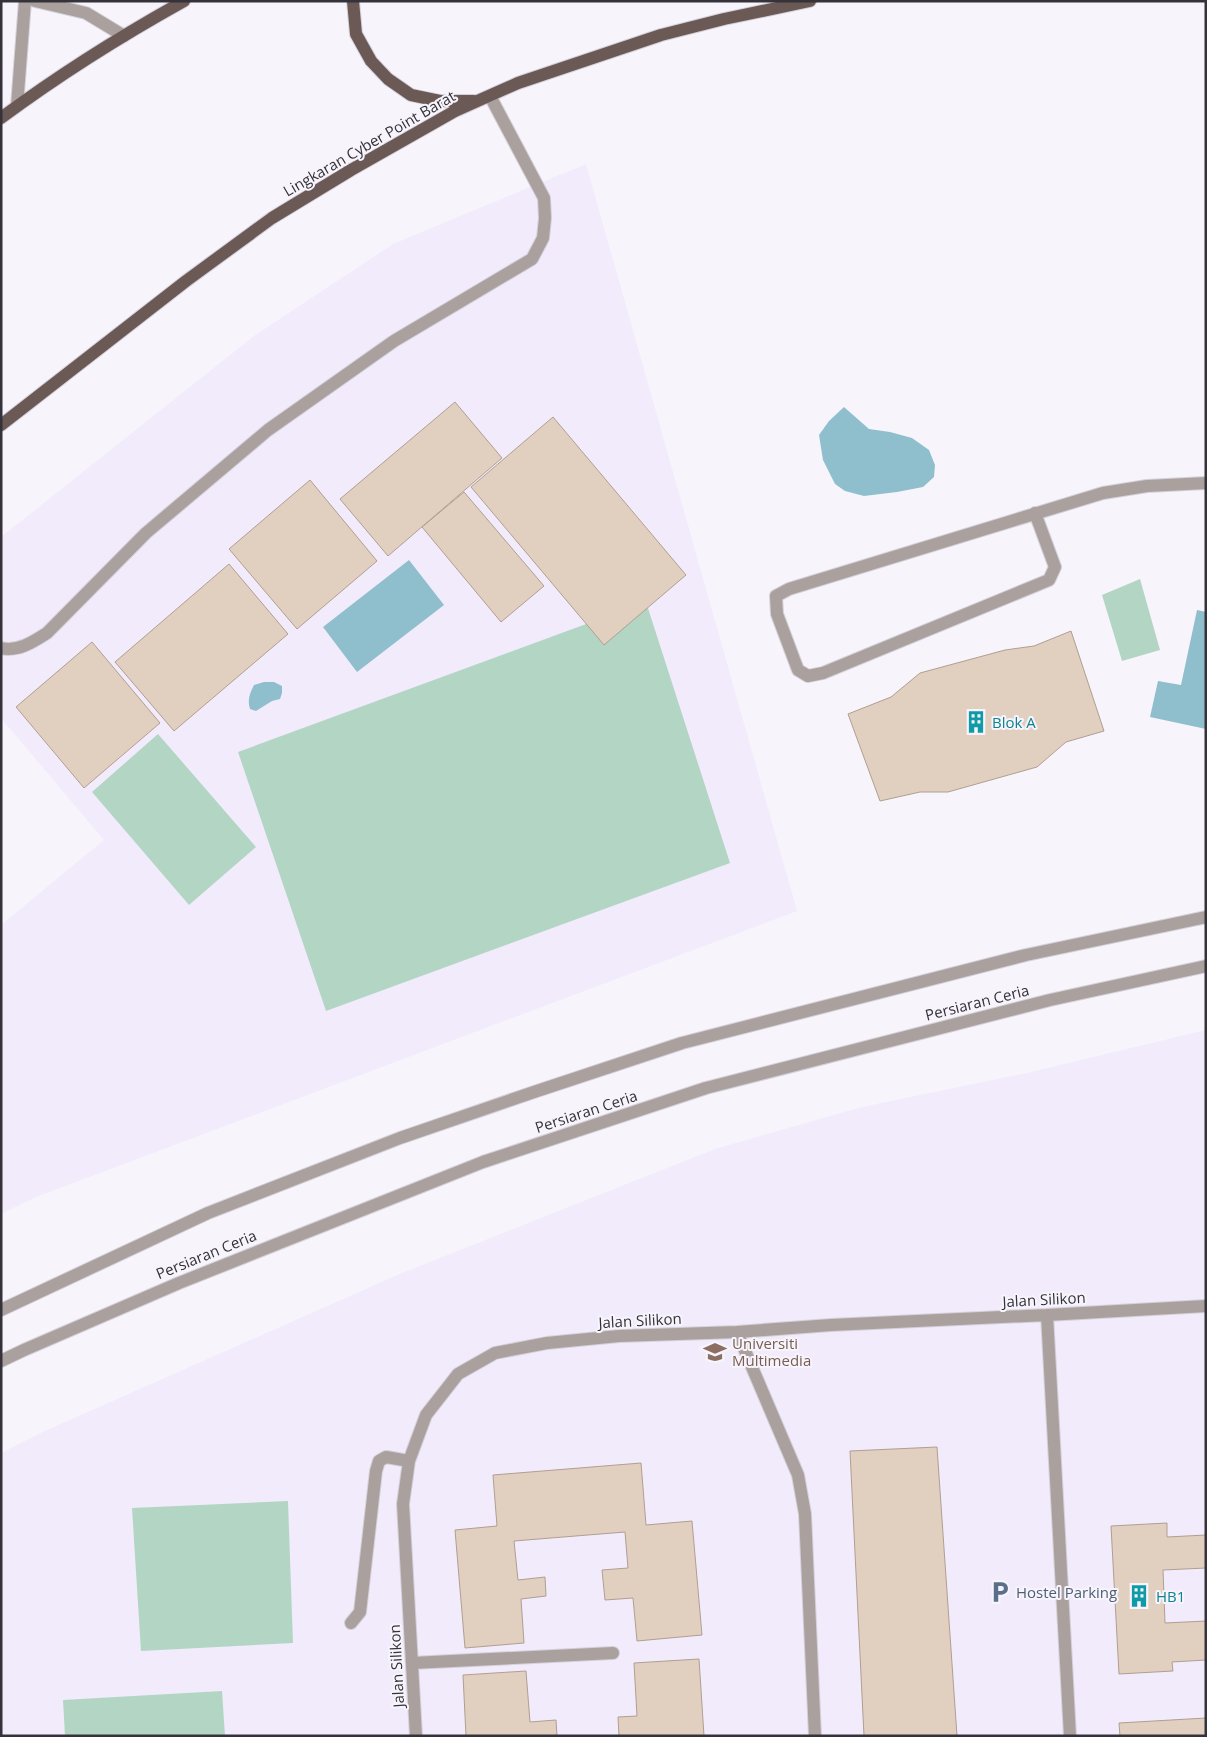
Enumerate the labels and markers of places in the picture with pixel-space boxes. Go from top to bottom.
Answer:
building icon: Blok A [963,709,989,735]
place label: Blok A [992,712,1036,732]
place label: Universiti Multimedia [732,1333,811,1370]
school or university icon: Universiti Multimedia [702,1339,728,1365]
parking icon: Hostel Parking [987,1579,1013,1605]
place label: Hostel Parking [1016,1582,1117,1602]
building icon: HB1 [1126,1583,1152,1609]
place label: HB1 [1156,1586,1185,1606]

